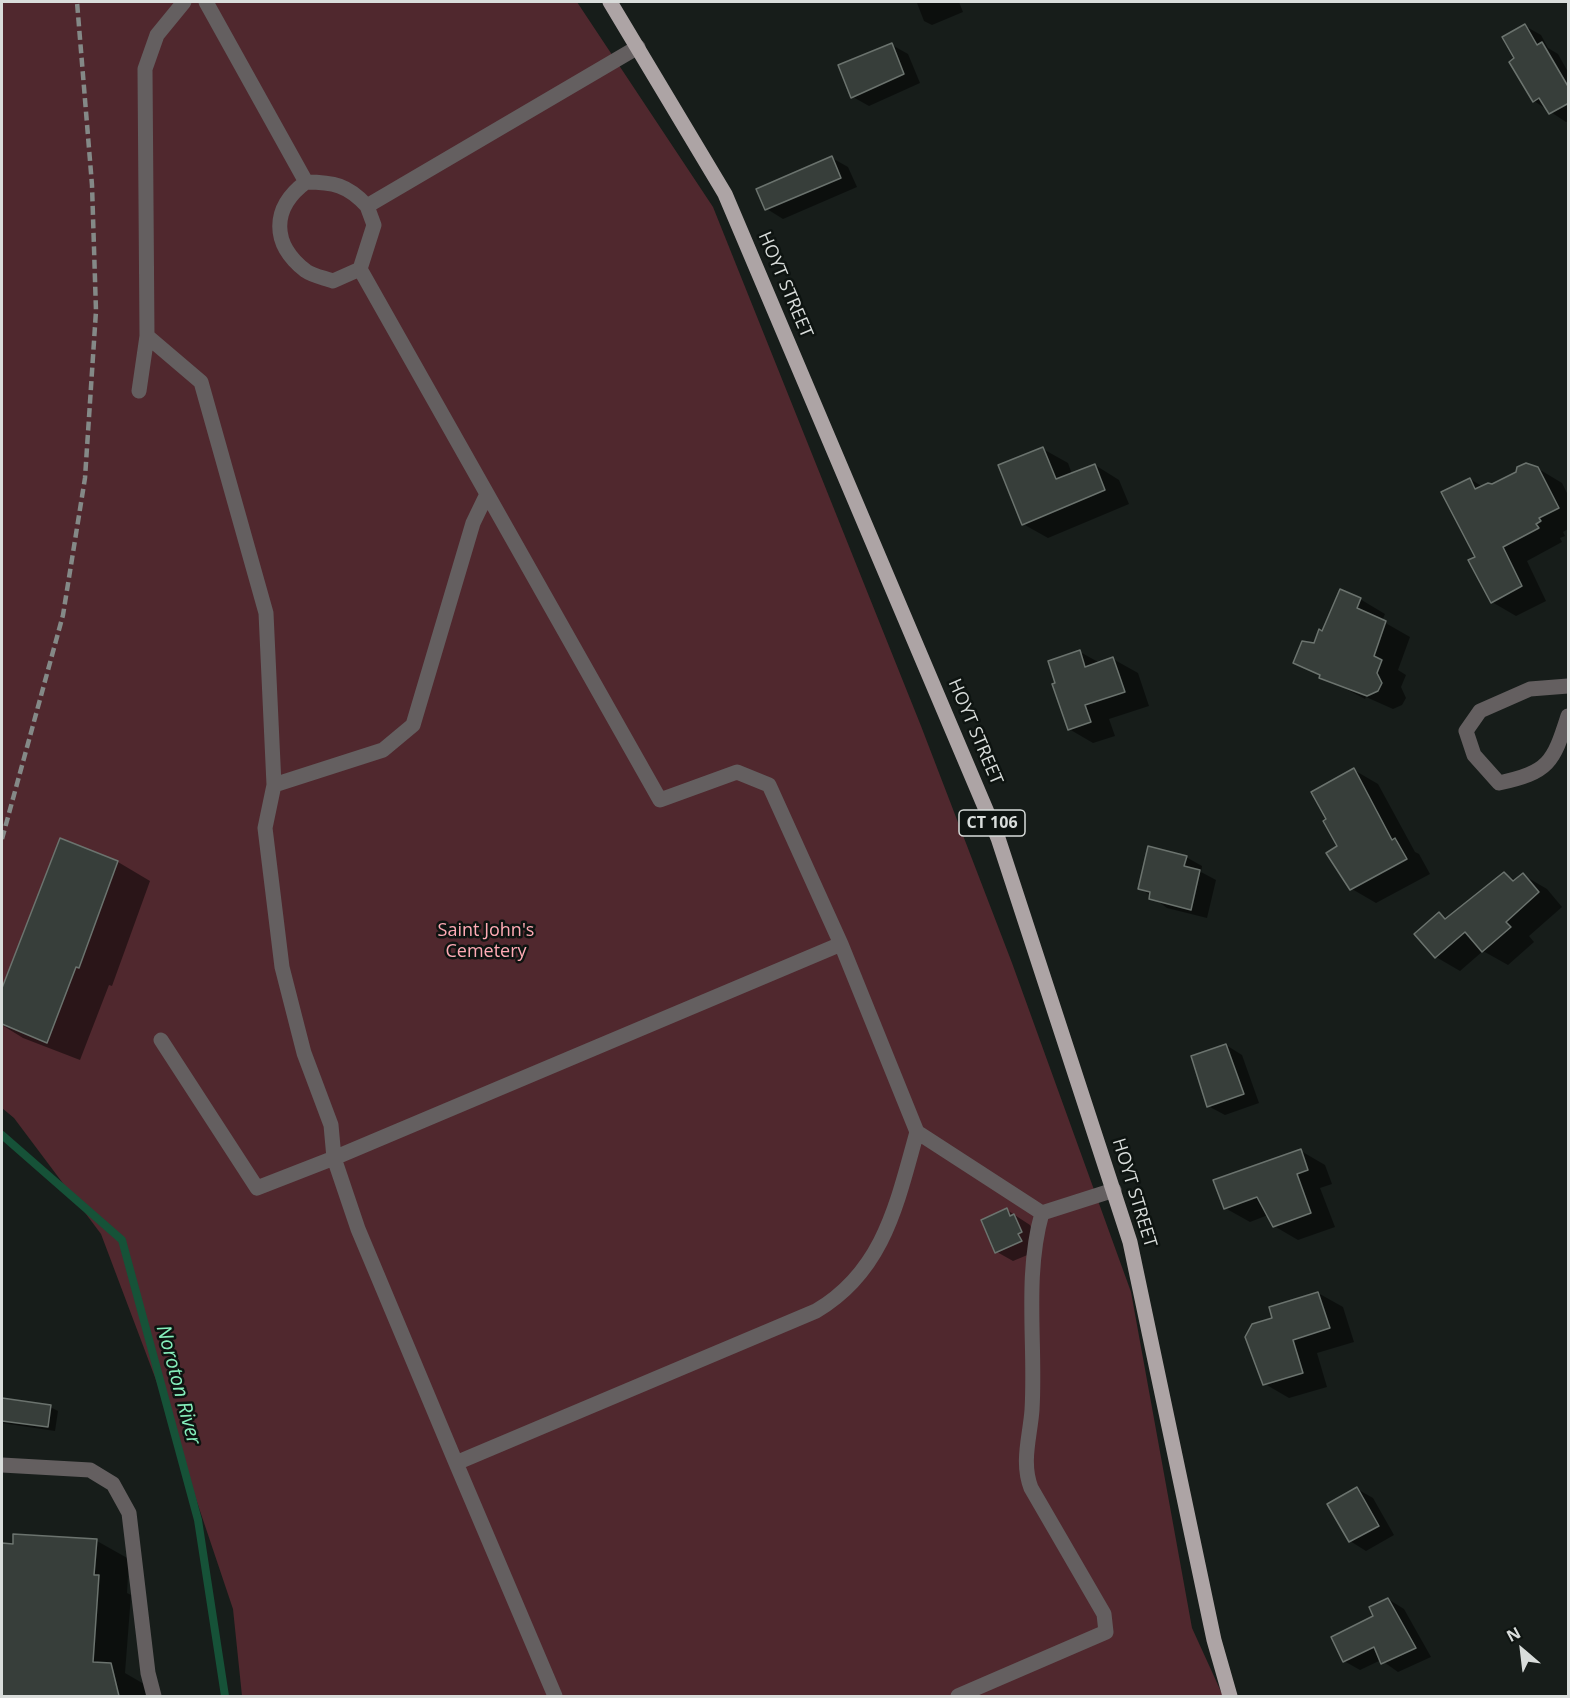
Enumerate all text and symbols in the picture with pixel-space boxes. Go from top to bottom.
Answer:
street label: HOYT STREET [753,229,817,341]
street label: HOYT STREET [943,676,1007,788]
road number: CT 106 [959,810,1025,836]
park label: Saint John's Cemetery [438,920,534,962]
street label: HOYT STREET [1107,1136,1161,1250]
water label: Noroton River [151,1323,205,1447]
north arrow [1492,1620,1552,1680]
text: N [1503,1621,1524,1647]

